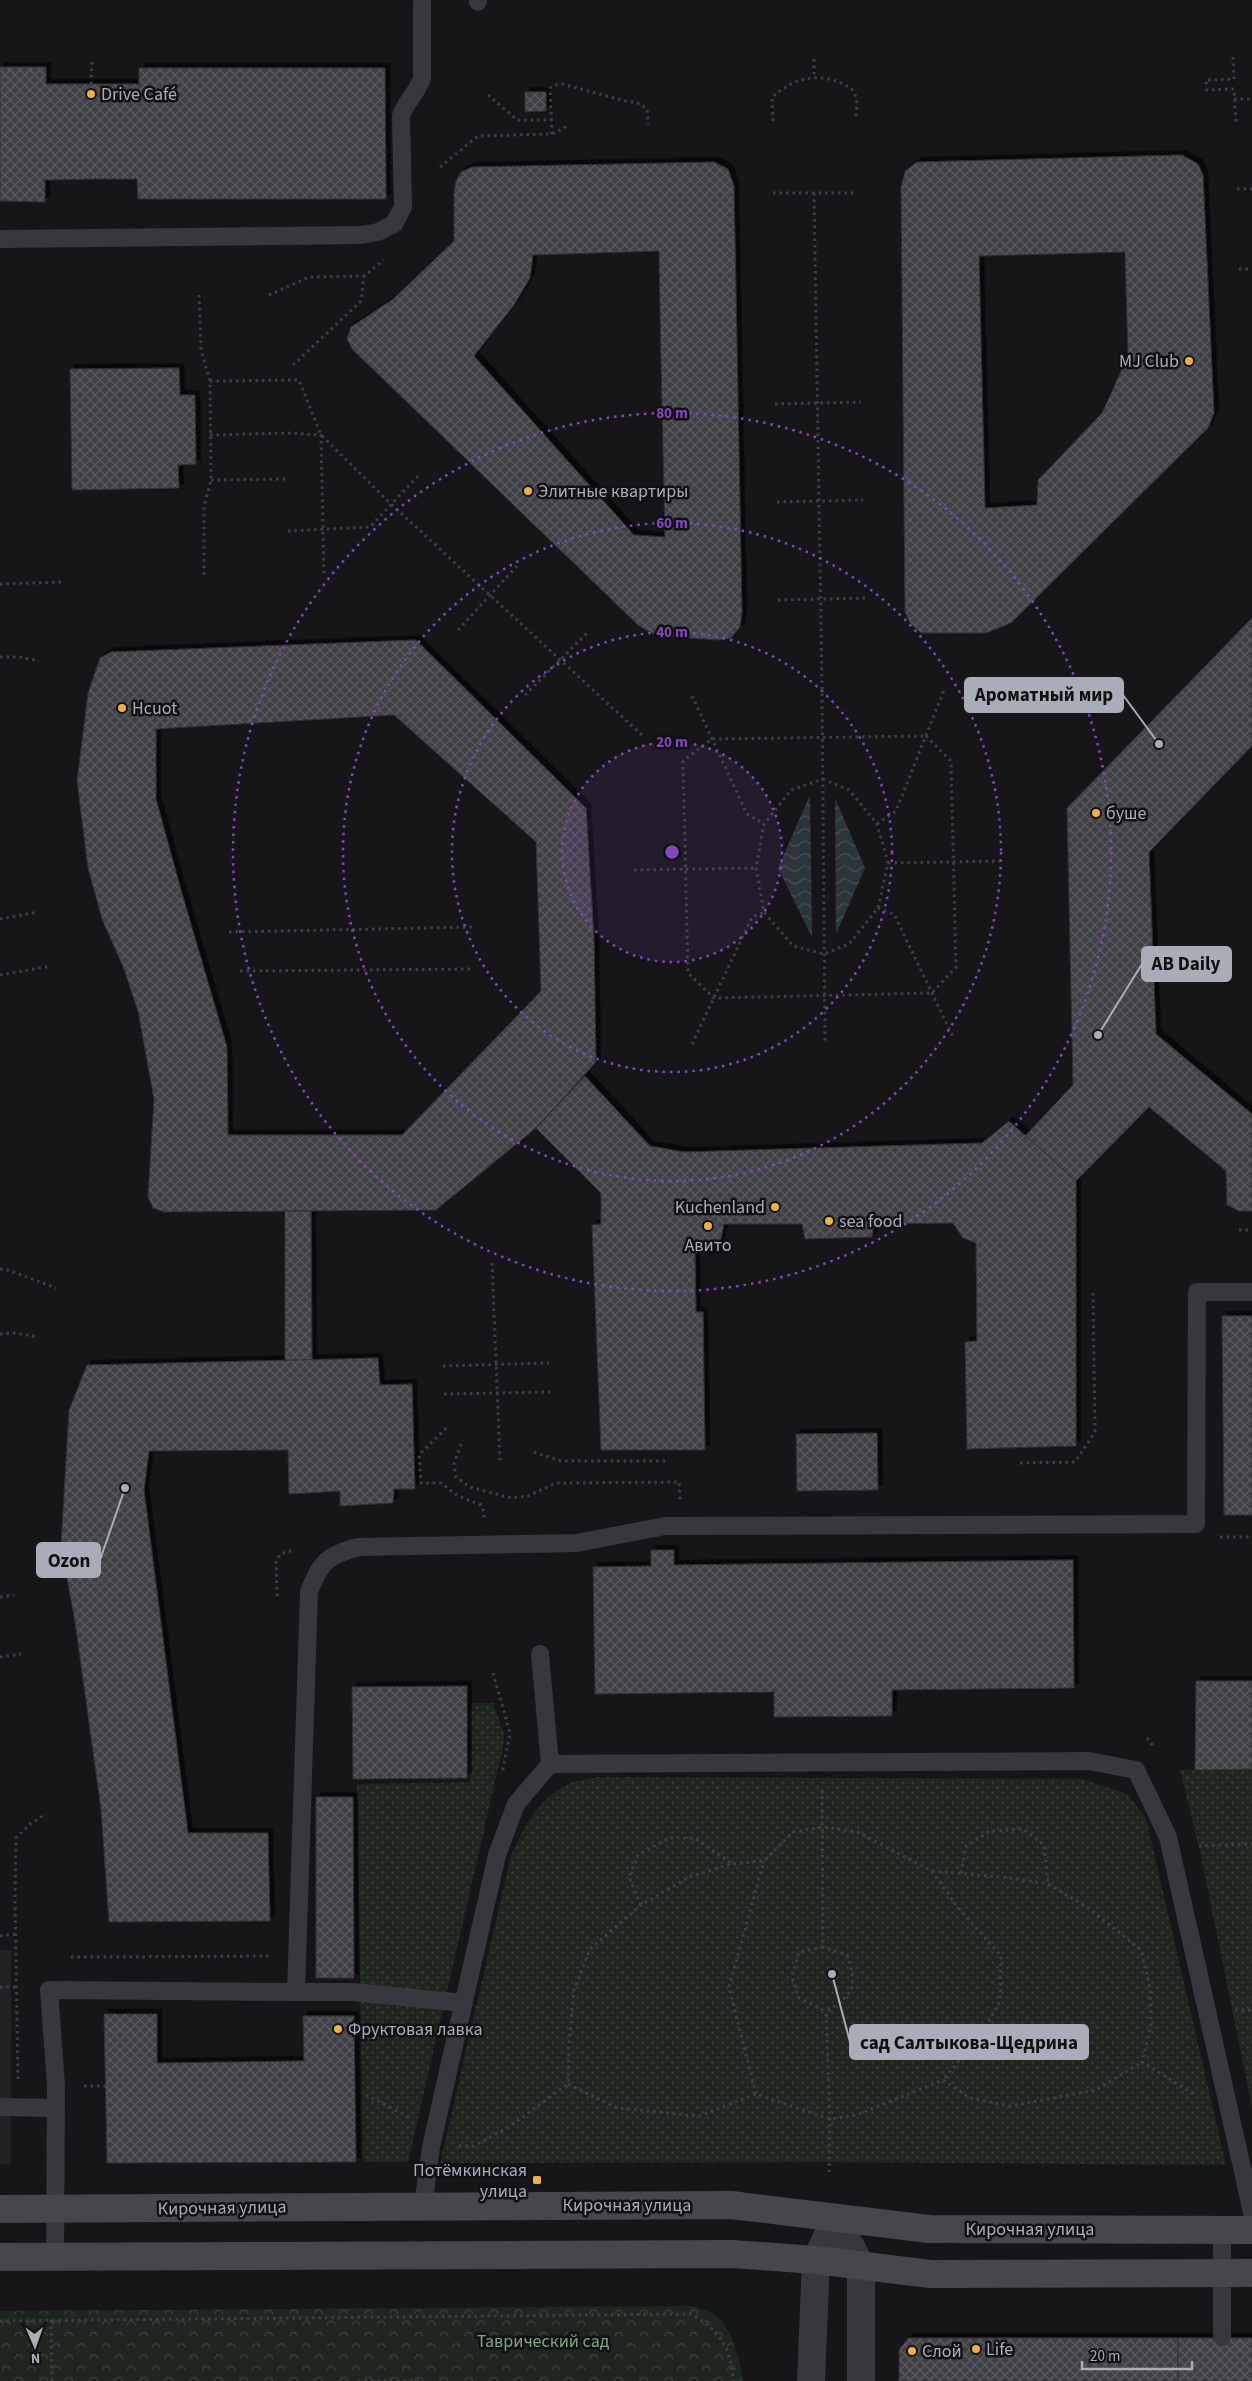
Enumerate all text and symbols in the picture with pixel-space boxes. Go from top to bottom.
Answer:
place label: Drive Café [101,82,177,107]
marker: Drive Café [85,88,97,100]
place label: MJ Club [1119,349,1179,374]
marker: MJ Club [1183,355,1195,367]
text: 80 m [656,403,688,424]
place label: Элитные квартиры [538,479,688,504]
marker: Элитные квартиры [522,485,534,497]
text: 60 m [656,513,688,534]
text: 40 m [656,622,688,643]
callout: Ароматный мир [965,678,1123,712]
text: Ароматный мир [974,682,1113,709]
place label: Hcuot [132,696,177,721]
marker: Hcuot [116,702,128,714]
text: 20 m [656,732,688,753]
place label: буше [1106,801,1147,826]
marker: буше [1090,807,1102,819]
centre of rings [663,843,681,861]
callout: АВ Daily [1142,947,1231,981]
text: АВ Daily [1151,951,1221,978]
place label: Kuchenland [675,1195,765,1220]
marker: Kuchenland [769,1201,781,1213]
place label: sea food [839,1209,902,1234]
marker: sea food [823,1215,835,1227]
marker: Авито [702,1220,714,1232]
place label: Авито [685,1233,731,1258]
callout: Ozon [37,1543,100,1577]
text: Ozon [48,1548,90,1575]
place label: Фруктовая лавка [348,2017,483,2042]
marker: Фруктовая лавка [332,2023,344,2035]
callout: сад Салтыкова-Щедрина [850,2025,1088,2059]
text: сад Салтыкова-Щедрина [860,2030,1078,2057]
place label: Потёмкинская улица [413,2158,527,2204]
marker: Потёмкинская улица [531,2174,543,2186]
street label: Кирочная улица [563,2193,691,2218]
street label: Кирочная улица [157,2194,287,2222]
street label: Кирочная улица [966,2217,1094,2242]
north arrow [10,2321,60,2371]
park label: Таврический сад [477,2329,610,2354]
place label: Life [986,2337,1013,2362]
scale bar [1082,2338,1192,2370]
place label: Слой [922,2339,962,2364]
marker: Life [970,2343,982,2355]
marker: Слой [906,2345,918,2357]
text: 20 m [1090,2346,1120,2367]
text: N [30,2348,40,2368]

